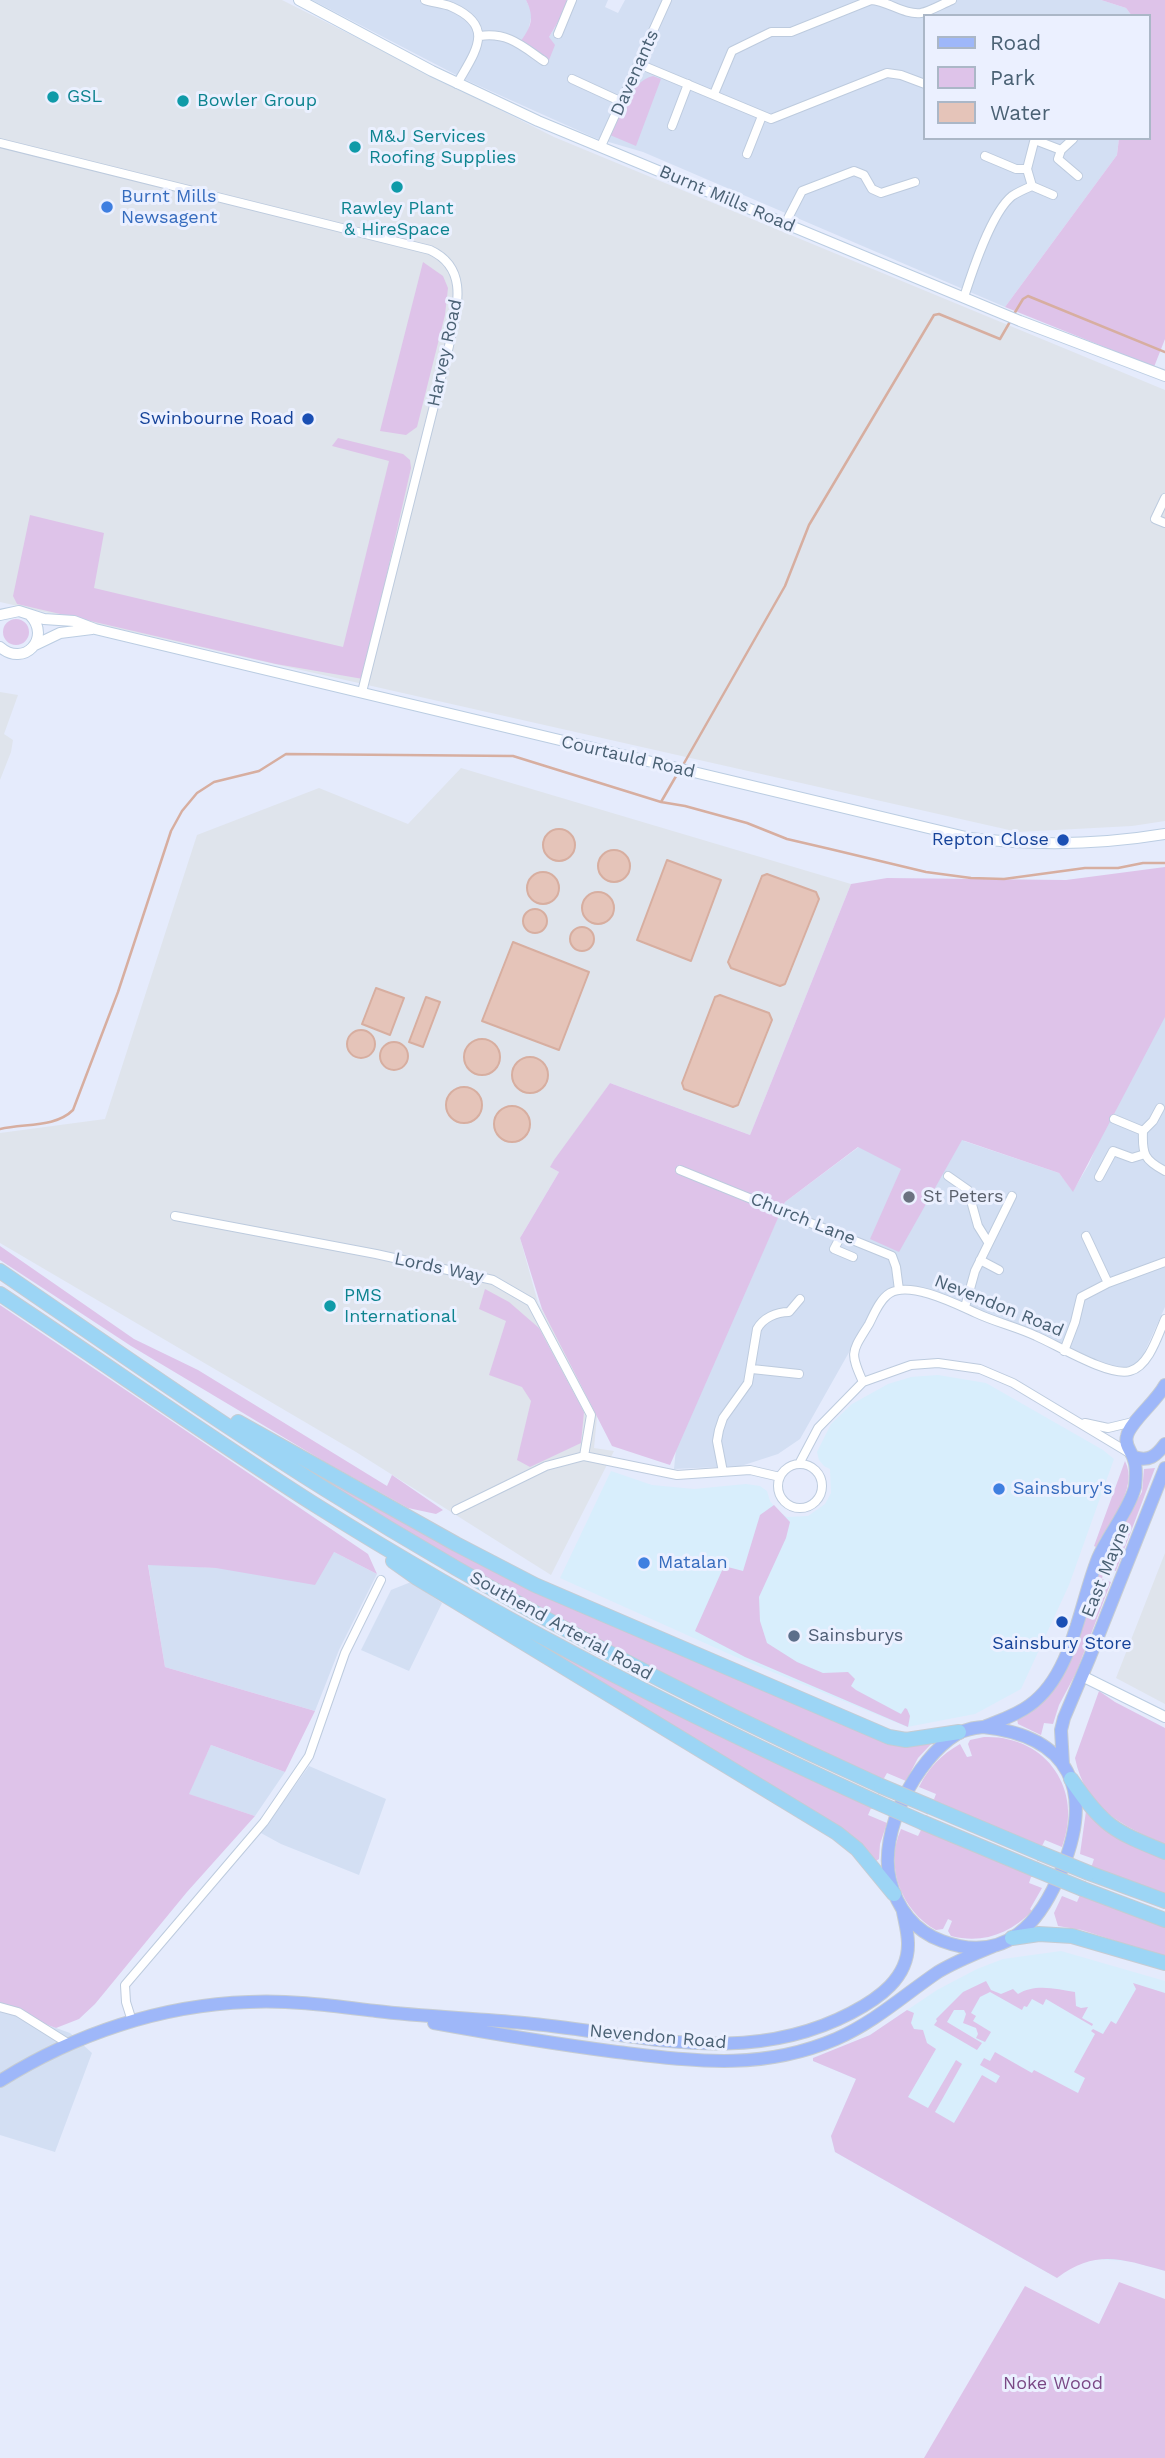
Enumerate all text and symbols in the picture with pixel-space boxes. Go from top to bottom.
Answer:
legend [923,14,1151,140]
street label: Davenants [606,27,664,119]
text: Road [990,30,1041,55]
text: Park [990,65,1035,90]
place label: GSL [67,86,102,108]
marker: GSL [45,89,61,105]
place label: Bowler Group [197,90,317,112]
marker: Bowler Group [175,93,191,109]
text: Water [990,100,1050,125]
place label: M&J Services Roofing Supplies [369,126,516,168]
marker: M&J Services Roofing Supplies [347,139,363,155]
street label: Burnt Mills Road [656,161,798,237]
marker: Rawley Plant & HireSpace [389,179,405,195]
place label: Burnt Mills Newsagent [121,186,217,228]
place label: Rawley Plant & HireSpace [340,198,454,241]
marker: Burnt Mills Newsagent [99,199,115,215]
street label: Harvey Road [423,297,467,409]
place label: Swinbourne Road [139,408,294,430]
marker: Swinbourne Road [300,411,316,427]
street label: Courtauld Road [559,731,697,783]
place label: Repton Close [932,829,1049,851]
marker: Repton Close [1055,832,1071,848]
place label: St Peters [923,1186,1004,1208]
street label: Church Lane [747,1188,859,1250]
marker: St Peters [901,1189,917,1205]
street label: Lords Way [392,1248,486,1288]
street label: Nevendon Road [931,1270,1067,1342]
place label: PMS International [344,1285,456,1328]
marker: PMS International [322,1298,338,1314]
place label: Sainsbury's [1013,1478,1112,1500]
marker: Sainsbury's [991,1481,1007,1497]
street label: East Mayne [1077,1519,1135,1621]
place label: Matalan [658,1552,728,1574]
marker: Matalan [636,1555,652,1571]
street label: Southend Arterial Road [466,1567,656,1685]
marker: Sainsbury Store [1054,1614,1070,1630]
place label: Sainsburys [808,1625,903,1647]
marker: Sainsburys [786,1628,802,1644]
place label: Sainsbury Store [992,1633,1132,1655]
street label: Nevendon Road [589,2020,727,2054]
park label: Noke Wood [1003,2373,1103,2395]

